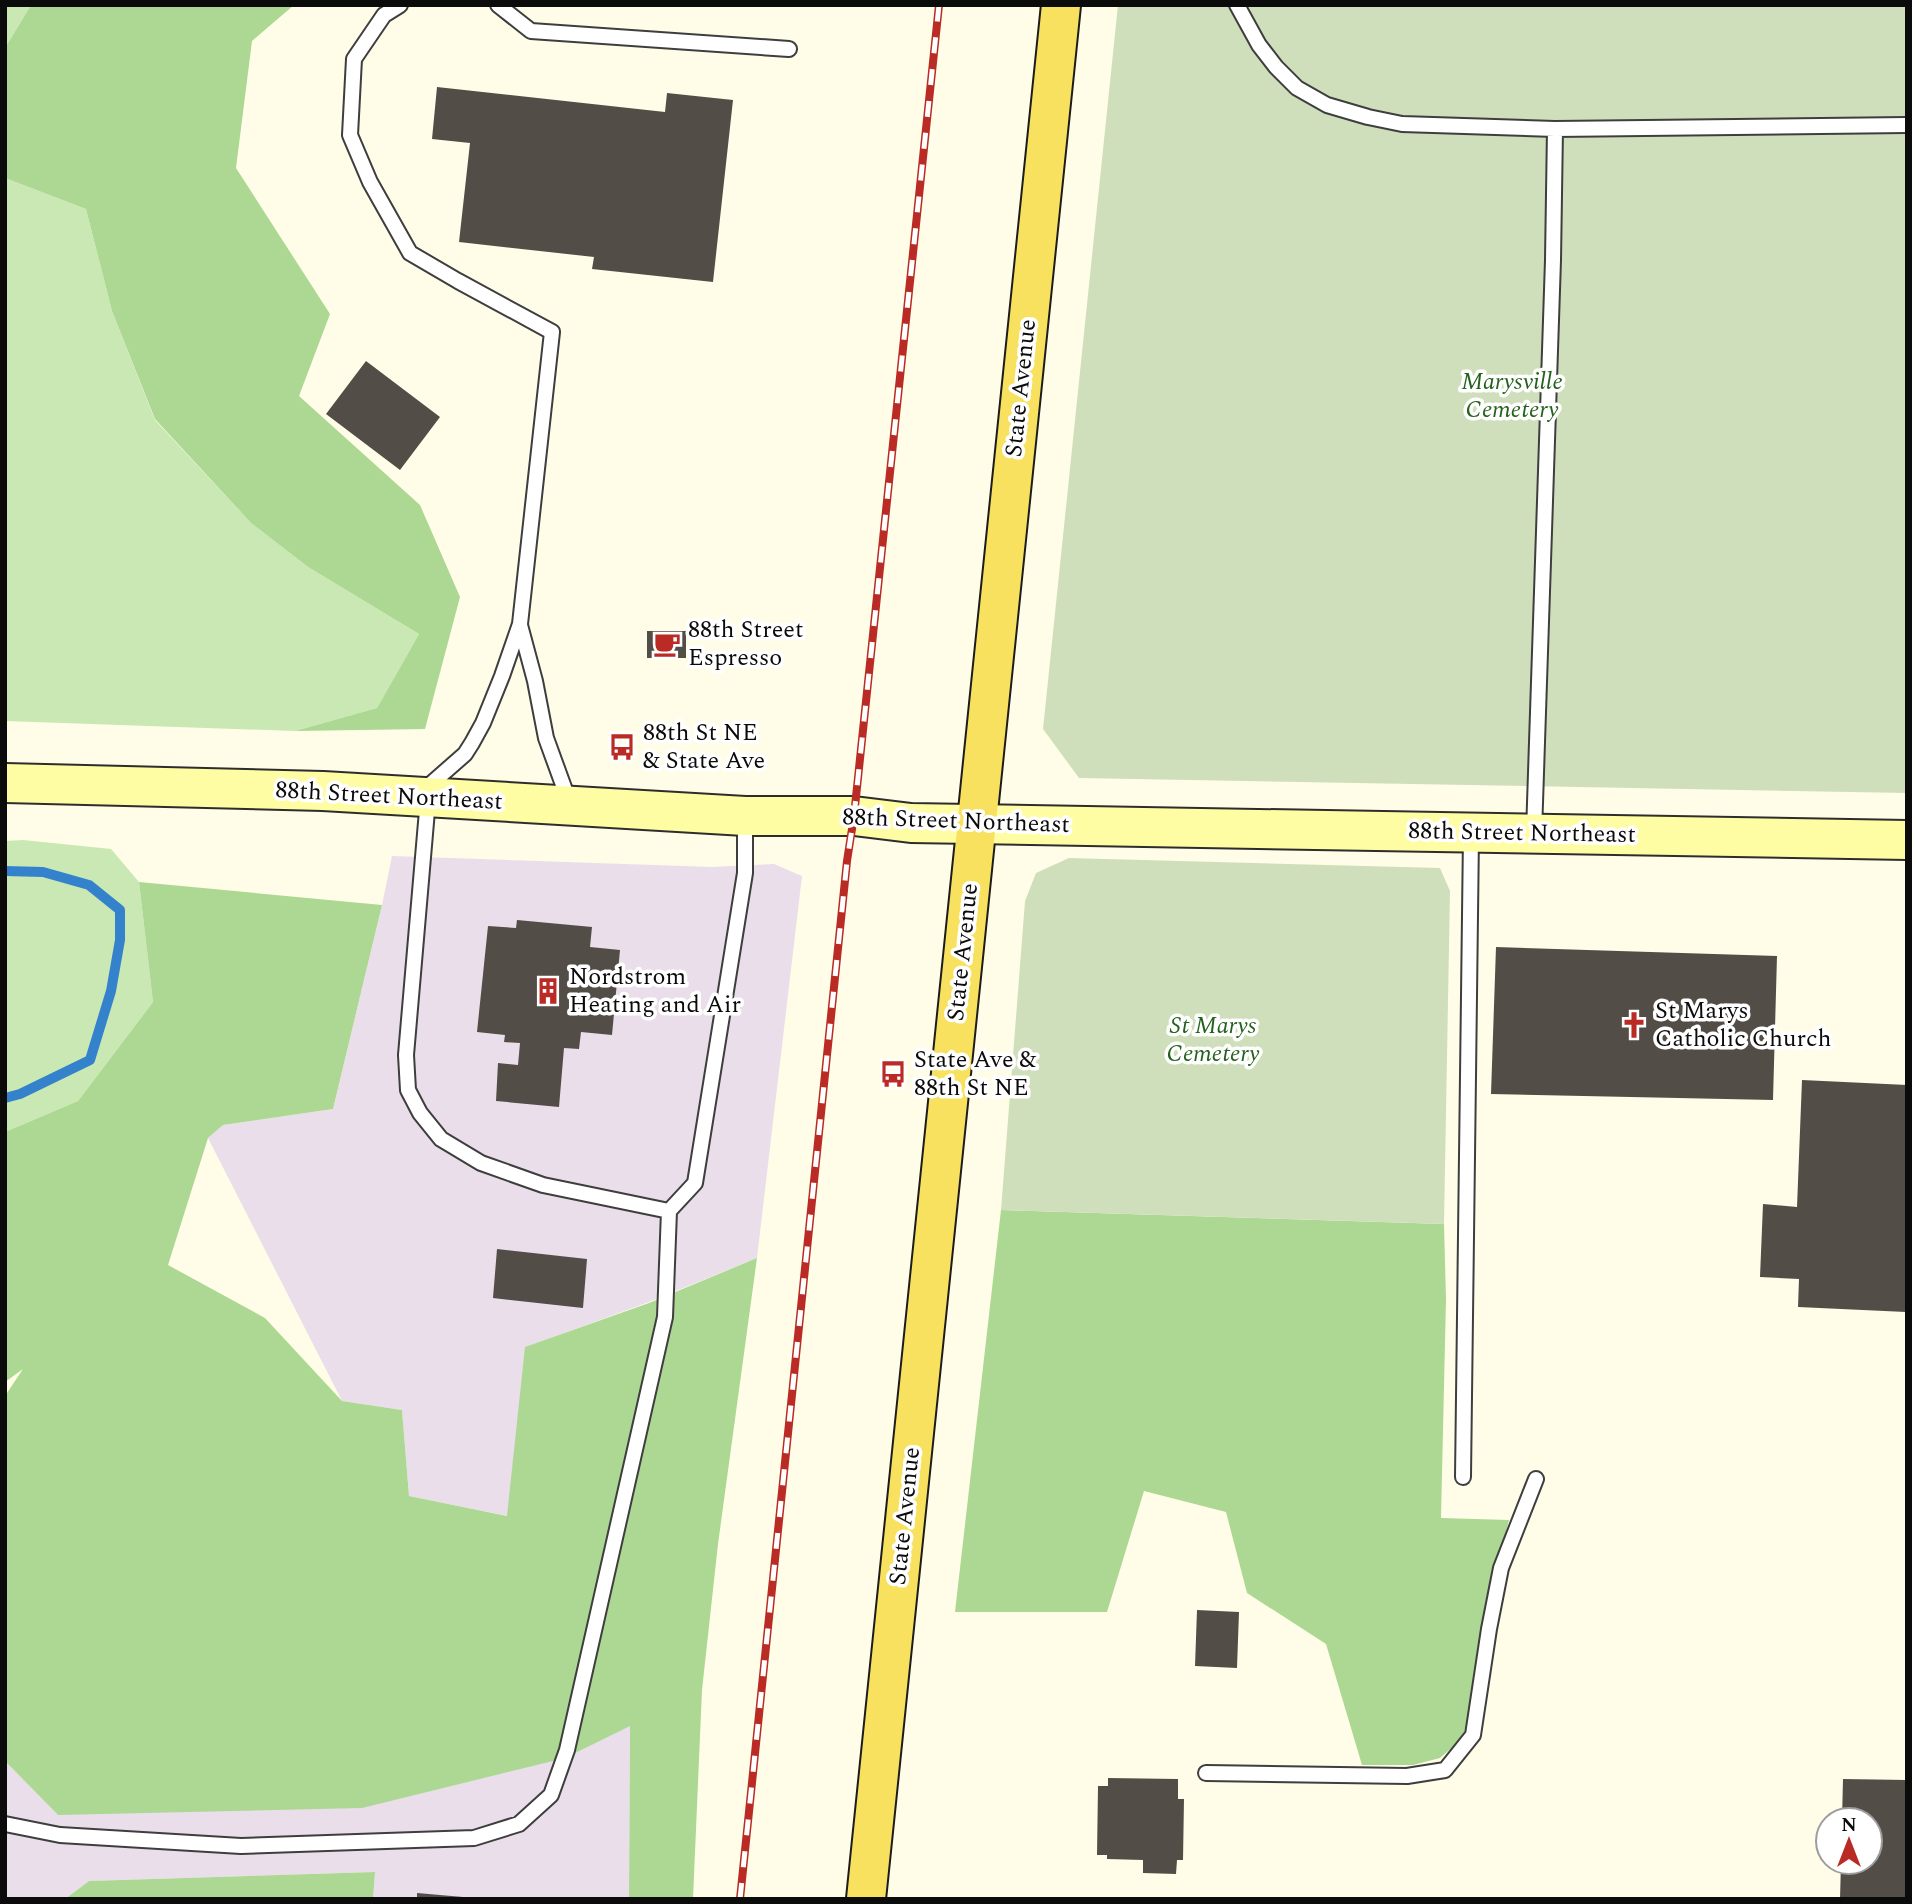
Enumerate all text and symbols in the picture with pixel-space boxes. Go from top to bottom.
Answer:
street label: State Avenue [996,317,1046,459]
park label: Marysville Cemetery [1461,364,1563,428]
place label: 88th Street Espresso [688,612,803,676]
cafe icon: 88th Street Espresso [652,629,682,659]
place label: 88th St NE & State Ave [643,715,765,779]
bus stop icon: 88th St NE & State Ave [607,732,637,762]
street label: 88th Street Northeast [274,772,504,820]
street label: 88th Street Northeast [842,799,1070,843]
street label: 88th Street Northeast [1408,813,1636,853]
street label: State Avenue [938,881,988,1023]
place label: Nordstrom Heating and Air [569,959,741,1023]
building icon: Nordstrom Heating and Air [533,976,563,1006]
place label: St Marys Catholic Church [1655,993,1832,1057]
park label: St Marys Cemetery [1167,1008,1260,1072]
church icon: St Marys Catholic Church [1619,1010,1649,1040]
place label: State Ave & 88th St NE [914,1042,1037,1106]
bus stop icon: State Ave & 88th St NE [878,1059,908,1089]
street label: State Avenue [880,1445,930,1587]
north arrow [1814,1806,1884,1876]
text: N [1841,1811,1857,1840]

